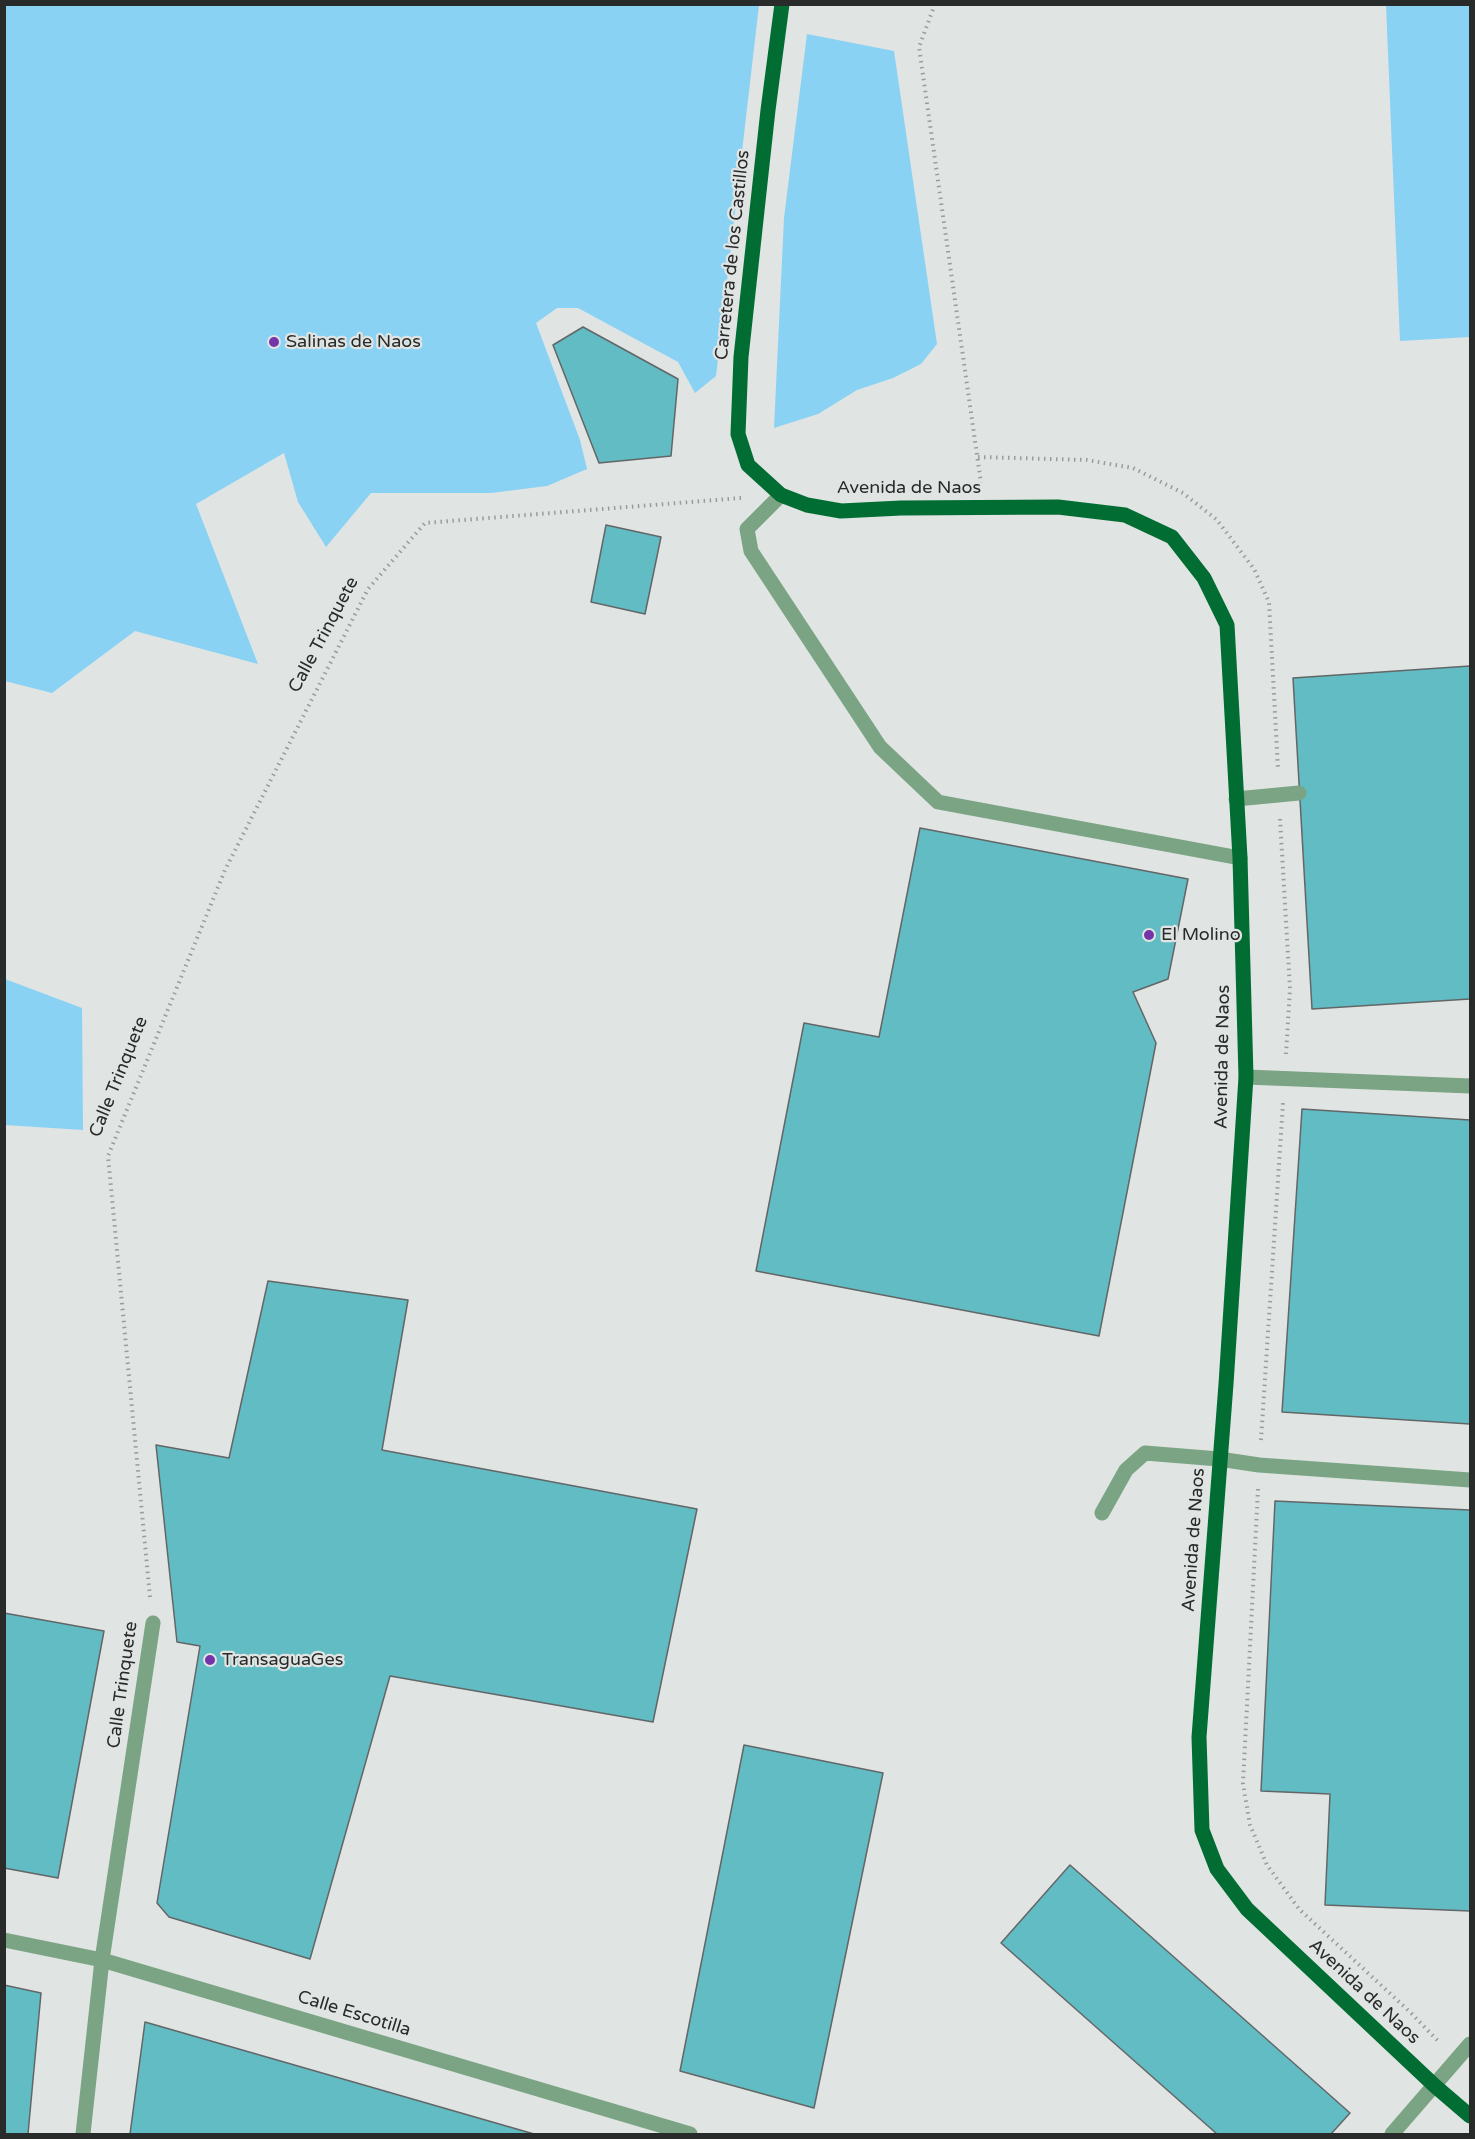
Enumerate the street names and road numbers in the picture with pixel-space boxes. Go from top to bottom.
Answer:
street label: Carretera de los Castillos [711,149,755,361]
street label: Avenida de Naos [837,477,981,499]
street label: Calle Trinquete [284,573,364,697]
street label: Avenida de Naos [1211,985,1235,1129]
street label: Calle Trinquete [85,1014,153,1140]
street label: Avenida de Naos [1178,1467,1210,1613]
street label: Calle Trinquete [103,1620,143,1750]
street label: Avenida de Naos [1304,1935,1424,2049]
street label: Calle Escotilla [295,1987,413,2041]

